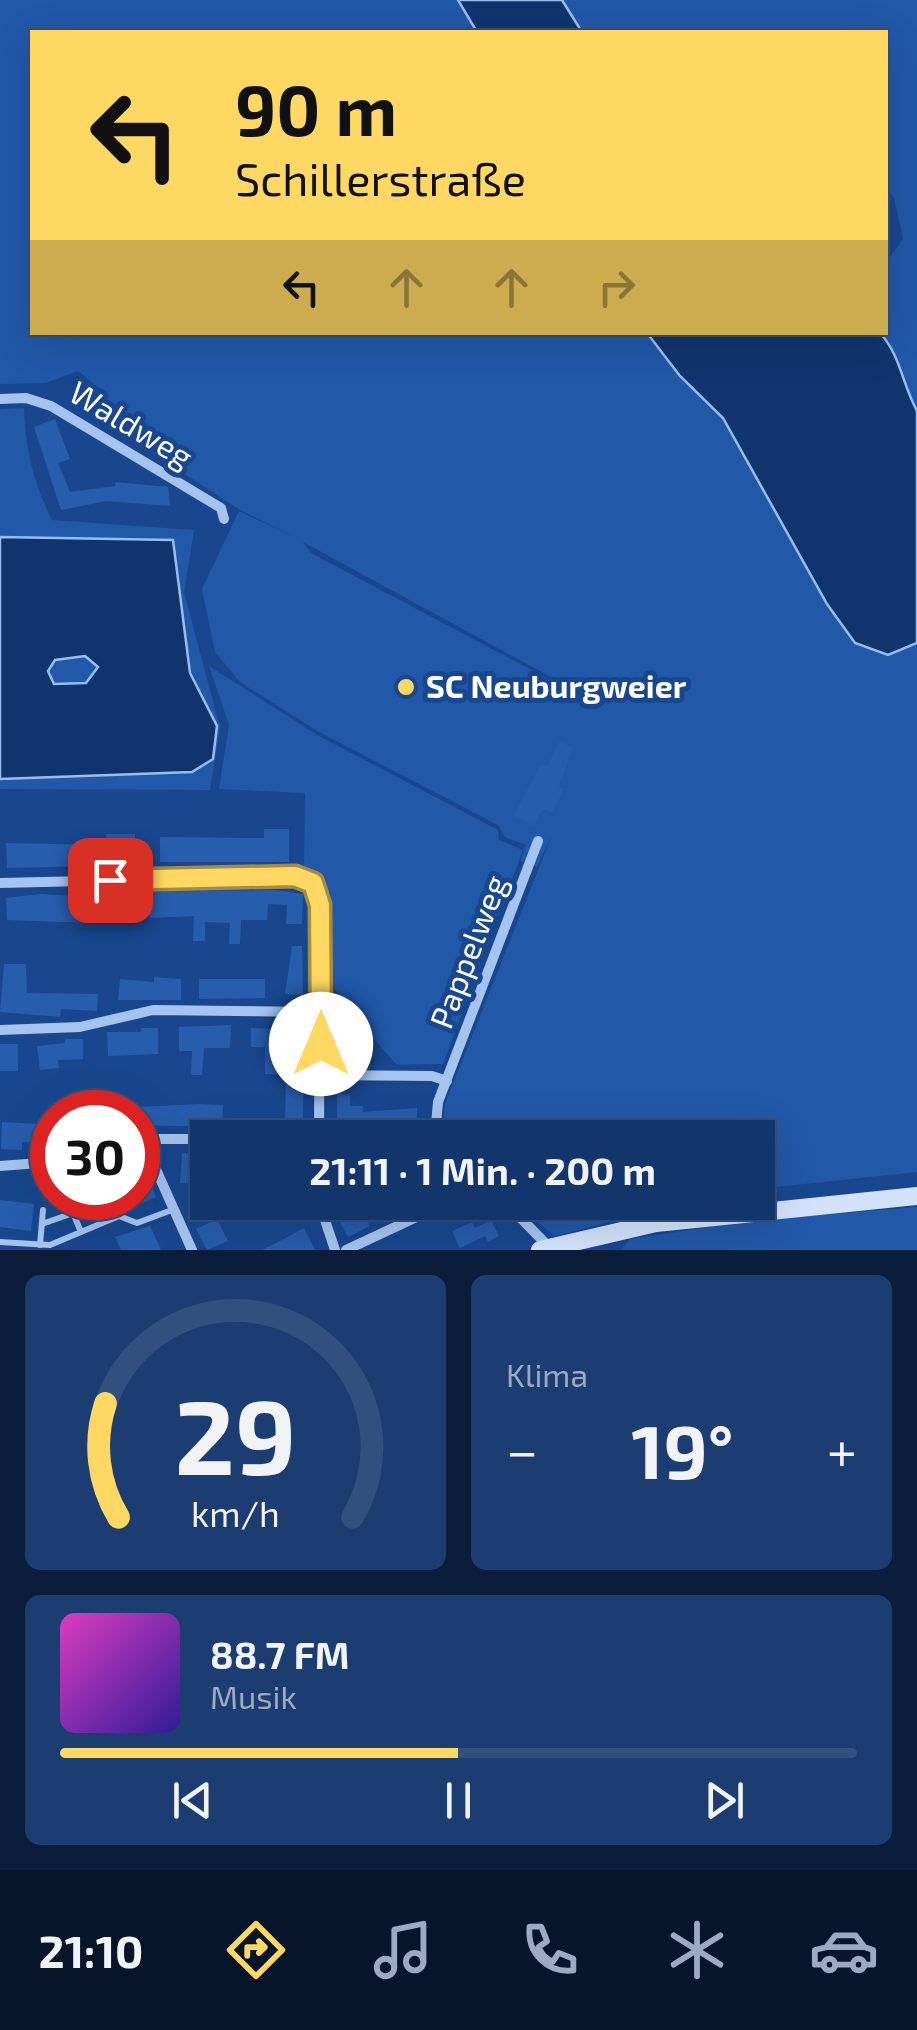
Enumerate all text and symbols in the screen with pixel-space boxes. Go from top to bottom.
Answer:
text: 90 m [235,66,397,150]
icon: left [70,70,200,200]
text: Schillerstraße [235,151,526,205]
icon: left [274,260,329,315]
icon: ahead [379,260,434,315]
icon: ahead [484,260,539,315]
icon: right [589,260,644,315]
street label: Waldweg [64,372,201,475]
place label: SC Neuburgweier [426,666,687,704]
marker: SC Neuburgweier [395,676,417,698]
pin [68,838,153,923]
icon: arrive [83,853,138,908]
street label: Pappelweg [421,869,514,1033]
position arrow [269,992,373,1096]
speed limit sign: 30 [30,1090,160,1220]
text: 21:11 · 1 Min. · 200 m [309,1147,656,1193]
text: Klima [506,1355,588,1393]
text: 29 [175,1371,296,1496]
text: 19° [631,1404,734,1494]
text: − [506,1416,538,1482]
text: + [827,1416,857,1482]
text: km/h [191,1491,280,1534]
text: 88.7 FM [210,1631,350,1677]
text: Musik [210,1677,297,1715]
icon: previous [165,1773,220,1828]
icon: pause [431,1773,486,1828]
icon: next [697,1773,752,1828]
icon: directions [221,1915,291,1985]
icon: music [368,1915,438,1985]
icon: phone [515,1915,585,1985]
icon: climate [662,1915,732,1985]
icon: car [809,1915,879,1985]
text: 21:10 [39,1923,144,1977]

